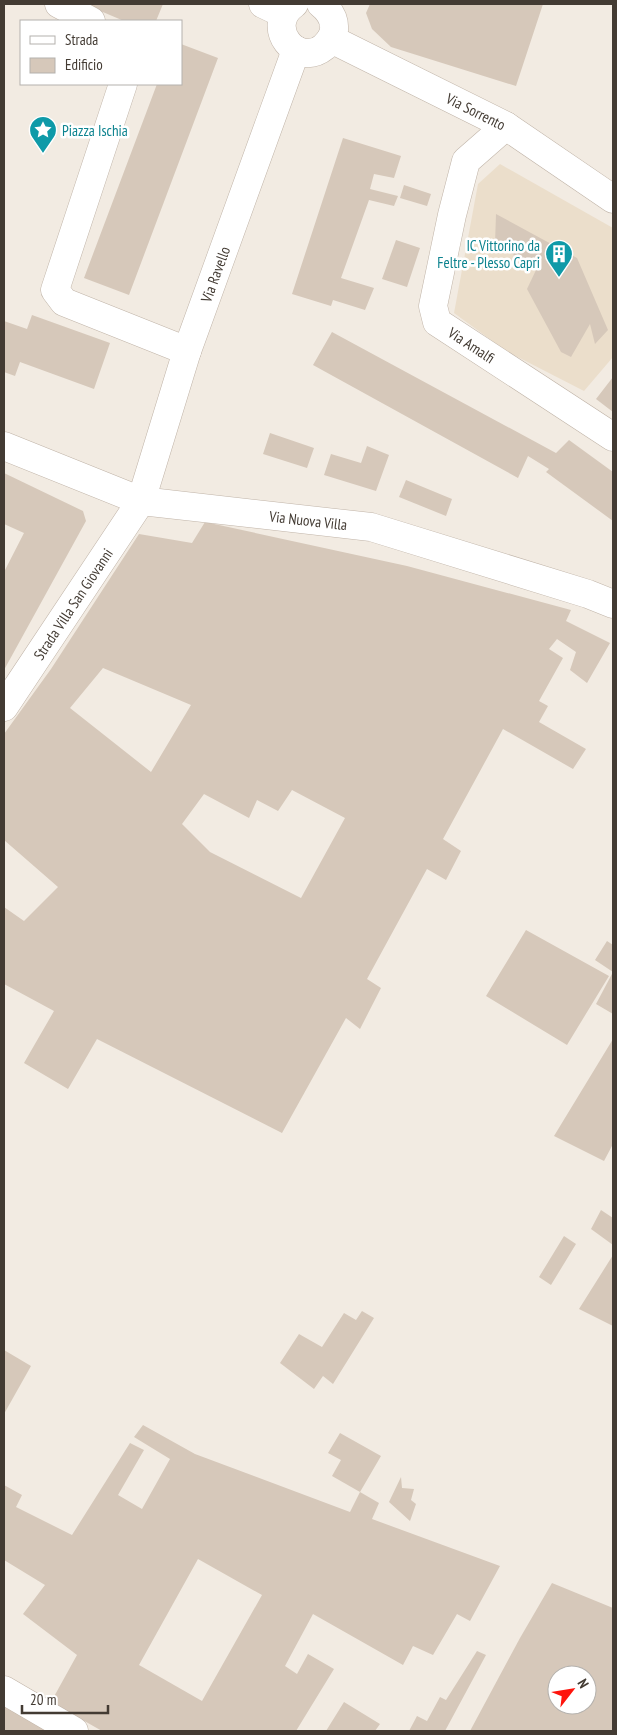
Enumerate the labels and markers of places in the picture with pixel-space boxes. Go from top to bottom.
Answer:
place icon: Piazza Ischia [28,115,58,154]
place label: Piazza Ischia [62,121,128,140]
place label: IC Vittorino da Feltre - Plesso Capri [437,236,540,272]
building icon: IC Vittorino da Feltre - Plesso Capri [544,239,574,278]

